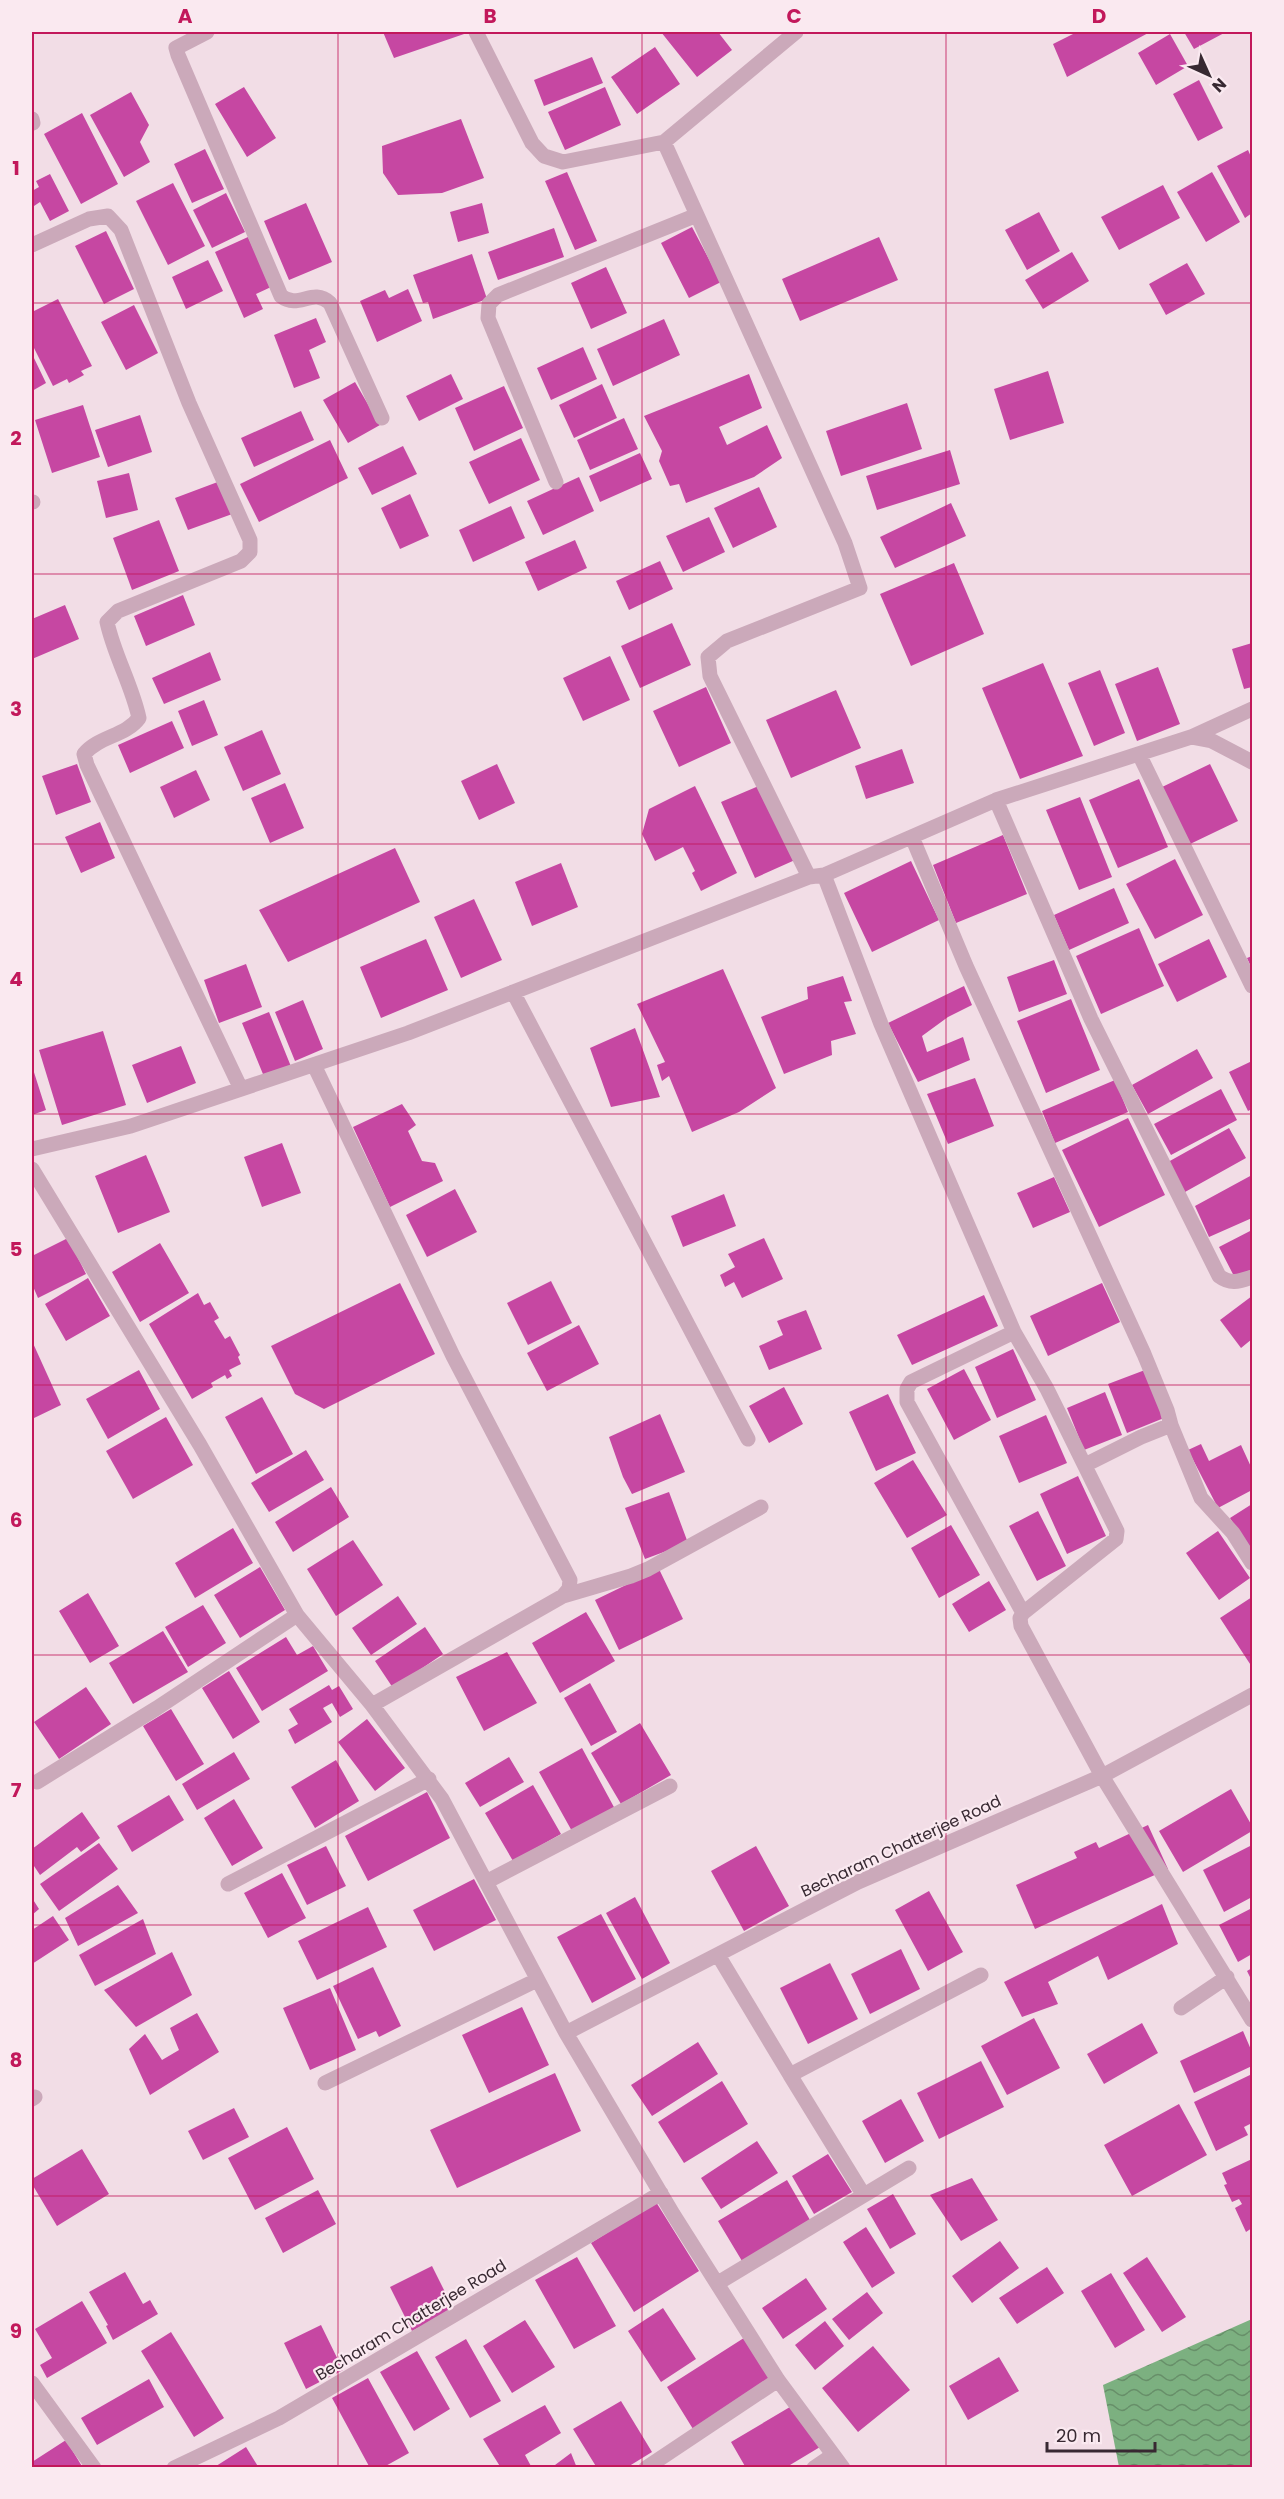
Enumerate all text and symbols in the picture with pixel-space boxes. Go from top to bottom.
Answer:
text: A [178,2,193,30]
text: B [483,2,497,30]
text: C [786,2,802,30]
text: D [1092,2,1106,30]
north arrow [1179,45,1239,105]
text: N [1207,73,1232,98]
text: 1 [12,154,20,182]
text: 2 [10,424,22,452]
text: 3 [10,695,22,723]
text: 4 [9,965,23,993]
text: 5 [10,1235,23,1263]
text: 6 [10,1506,22,1534]
text: 7 [11,1776,22,1804]
street label: Becharam Chatterjee Road [797,1789,1005,1903]
text: 8 [10,2046,22,2074]
street label: Becharam Chatterjee Road [311,2254,511,2386]
text: 9 [10,2317,22,2345]
scale bar [1047,2415,1155,2453]
text: 20 m [1056,2423,1101,2448]

